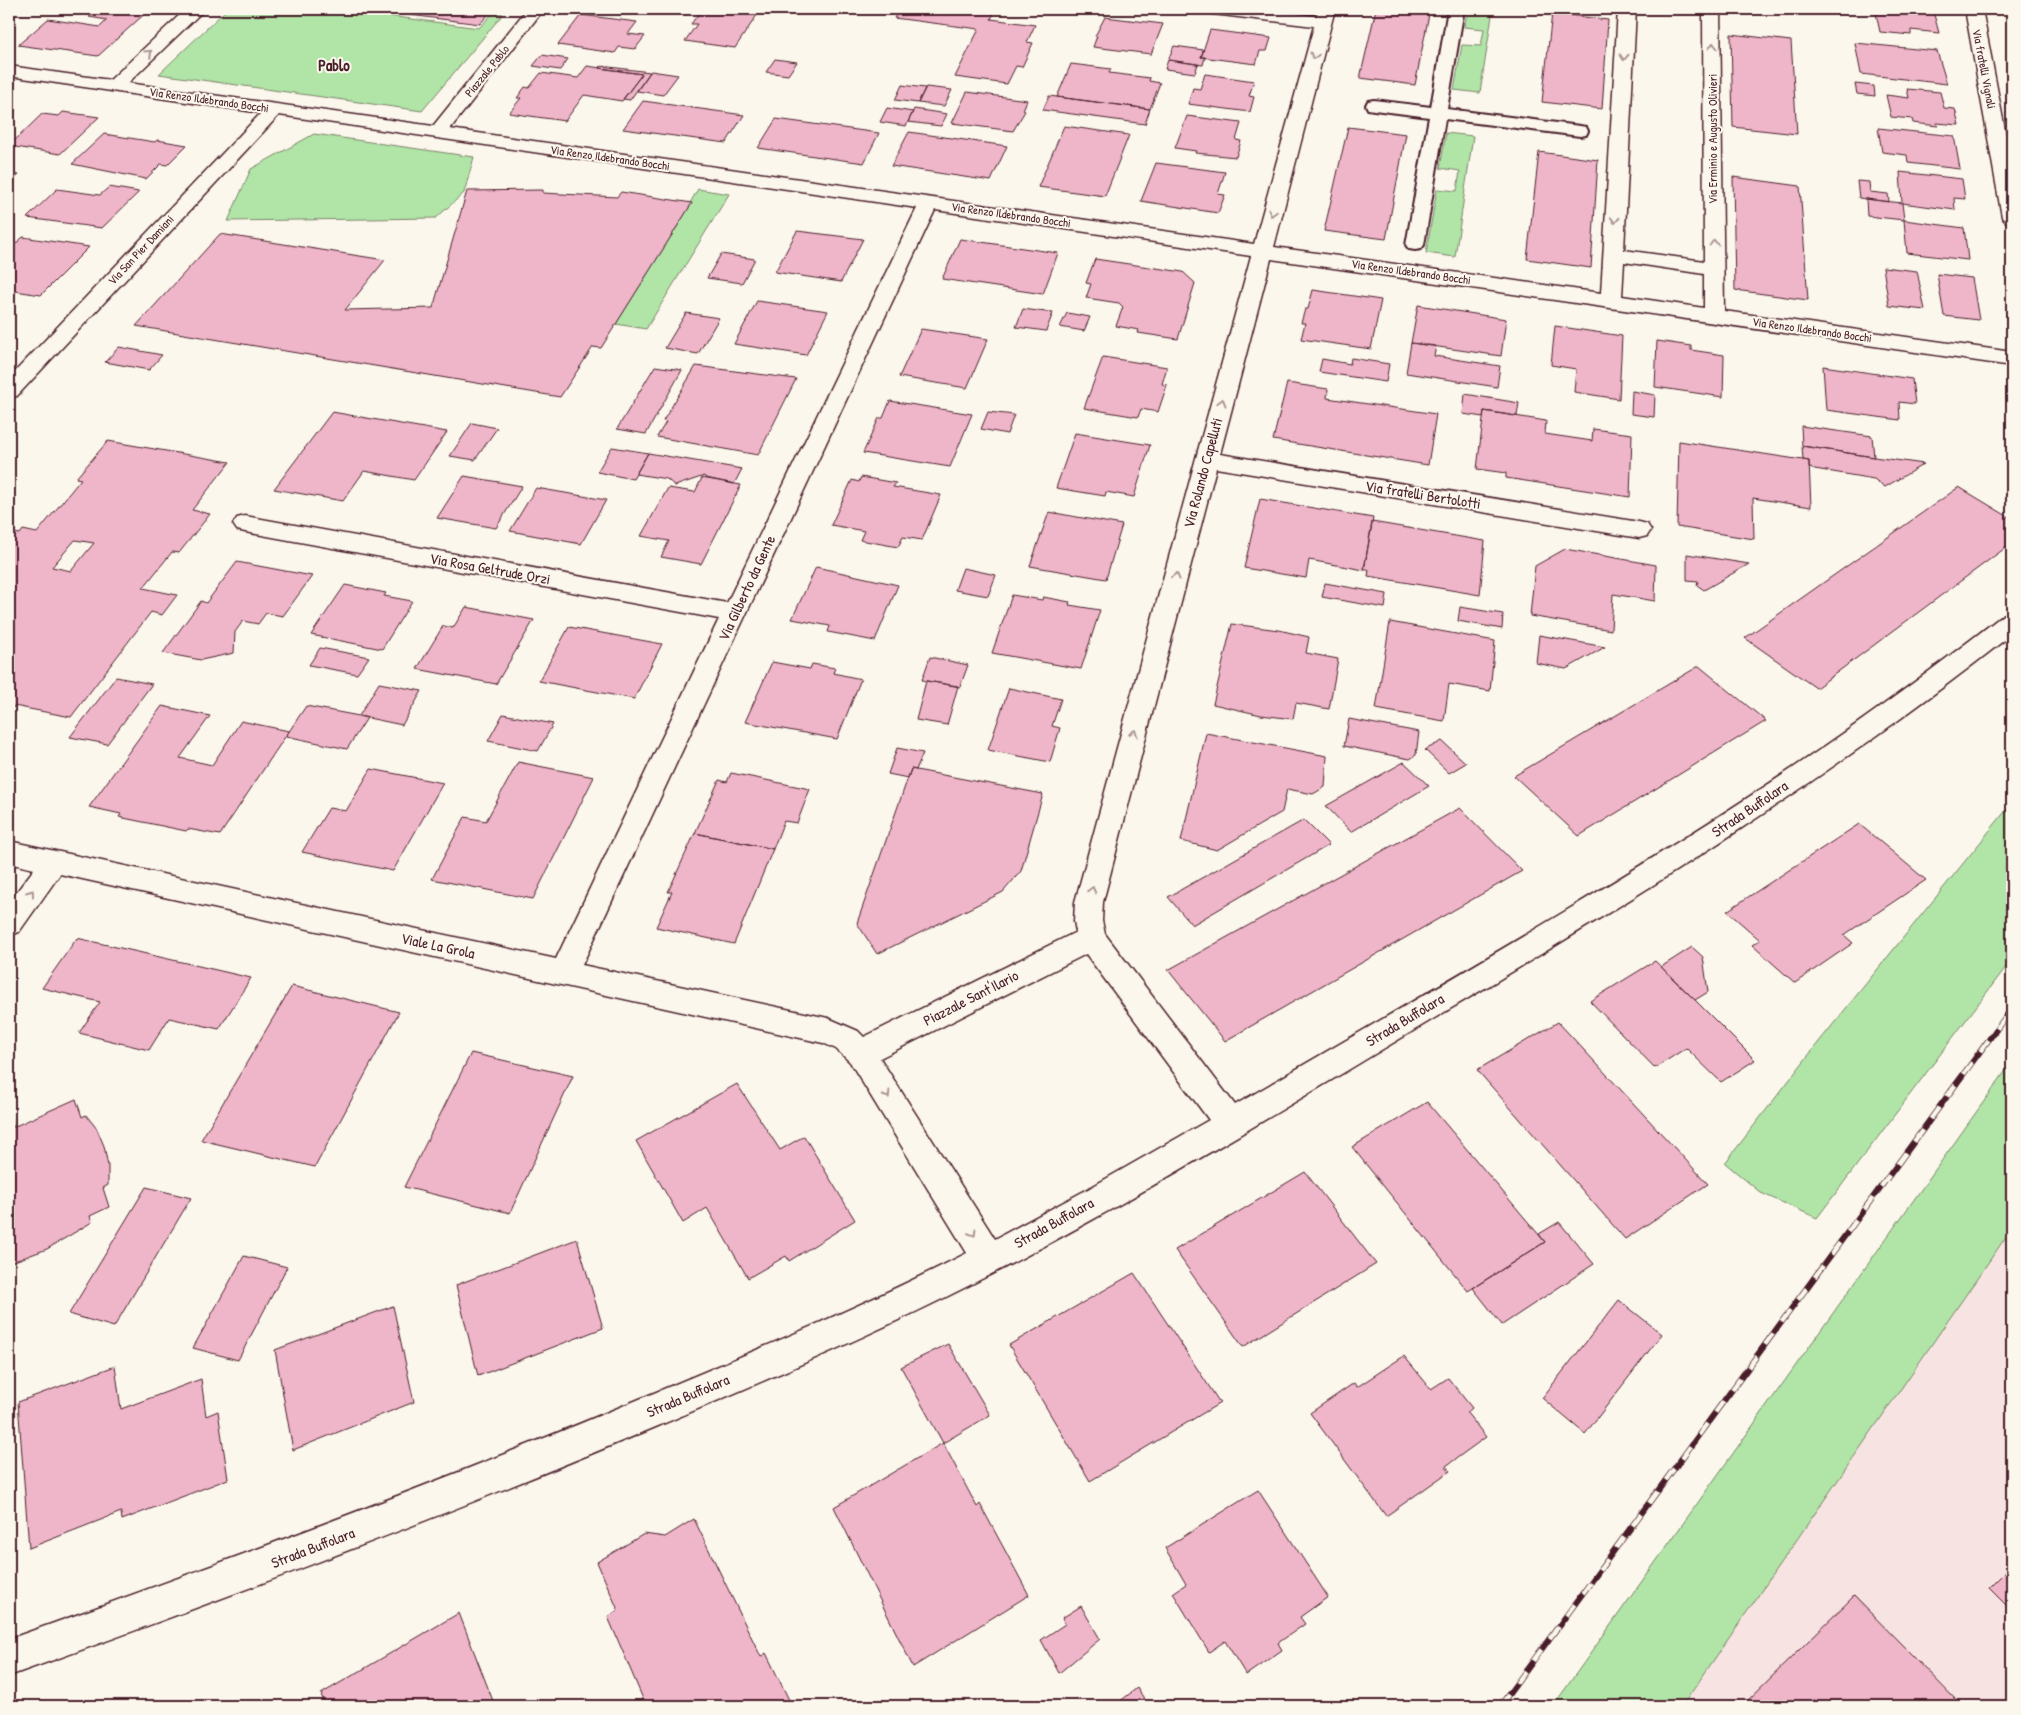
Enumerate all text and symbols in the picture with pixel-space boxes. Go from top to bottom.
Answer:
street label: Via fratelli Vignali [1968,28,2001,110]
street label: Piazzale Pablo [460,41,513,100]
one-way arrow [1708,42,1718,50]
one-way arrow [144,50,153,59]
one-way arrow [1309,51,1320,60]
district label: Pablo [318,54,350,76]
one-way arrow [1619,54,1630,62]
street label: Via Erminio e Augusto Olivieri [1704,74,1721,204]
street label: Via Renzo Ildebrando Bocchi [148,83,270,116]
street label: Via Renzo Ildebrando Bocchi [549,141,671,174]
street label: Via Renzo Ildebrando Bocchi [950,198,1072,231]
one-way arrow [1268,208,1278,216]
street label: Via San Pier Damiani [104,211,178,288]
one-way arrow [1610,216,1621,224]
one-way arrow [1709,239,1719,247]
street label: Via Renzo Ildebrando Bocchi [1350,255,1472,288]
street label: Via Renzo Ildebrando Bocchi [1751,313,1873,346]
one-way arrow [1216,398,1227,407]
street label: Via Rolando Capelluti [1178,415,1227,530]
street label: Via fratelli Bertolotti [1364,475,1482,514]
street label: Via Gilberto da Gente [713,531,780,644]
street label: Via Rosa Geltrude Orzi [428,548,552,589]
one-way arrow [1170,573,1180,581]
one-way arrow [1128,729,1139,738]
street label: Strada Buffolara [1707,775,1792,842]
one-way arrow [1086,886,1097,895]
one-way arrow [26,890,34,899]
street label: Viale La Grola [399,927,477,964]
street label: Piazzale Sant'Ilario [920,965,1022,1031]
street label: Strada Buffolara [1362,988,1448,1051]
one-way arrow [880,1089,890,1098]
street label: Strada Buffolara [1010,1192,1097,1253]
one-way arrow [966,1227,976,1236]
street label: Strada Buffolara [643,1369,732,1422]
street label: Strada Buffolara [268,1522,358,1573]

